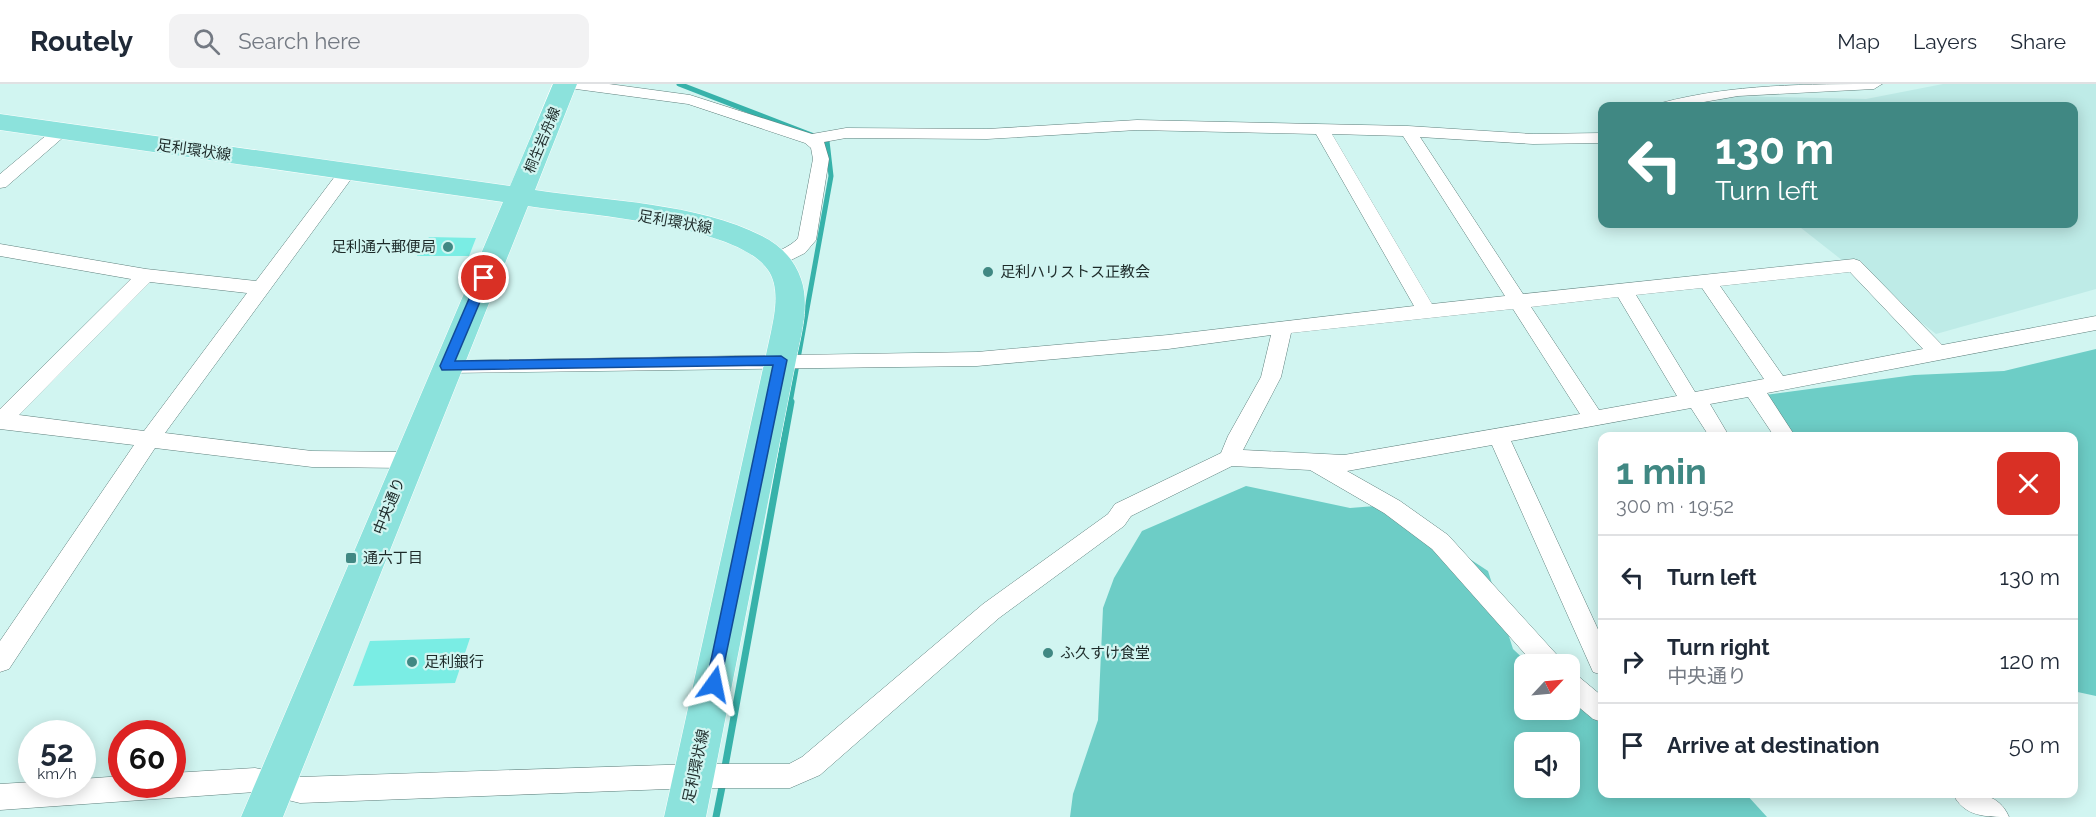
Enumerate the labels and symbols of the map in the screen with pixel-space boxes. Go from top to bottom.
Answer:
street label: 桐生岩舟線 [521,105,563,175]
street label: 足利環状線 [156,136,232,164]
street label: 足利環状線 [636,207,714,237]
place label: 足利通六郵便局 [331,238,436,256]
marker: 足利通六郵便局 [441,240,455,254]
pin [458,252,509,303]
place label: 足利ハリストス正教会 [1000,263,1150,281]
marker: 足利ハリストス正教会 [981,265,995,279]
street label: 中央通り [369,475,409,537]
place label: 通六丁目 [363,549,423,567]
marker: 通六丁目 [344,551,358,565]
place label: ふ久すけ食堂 [1060,644,1150,662]
marker: ふ久すけ食堂 [1041,646,1055,660]
position arrow [682,652,746,716]
place label: 足利銀行 [424,653,484,671]
north arrow [1514,654,1580,720]
marker: 足利銀行 [405,655,419,669]
speed limit sign: 60 [108,720,186,798]
street label: 足利環状線 [679,727,713,805]

